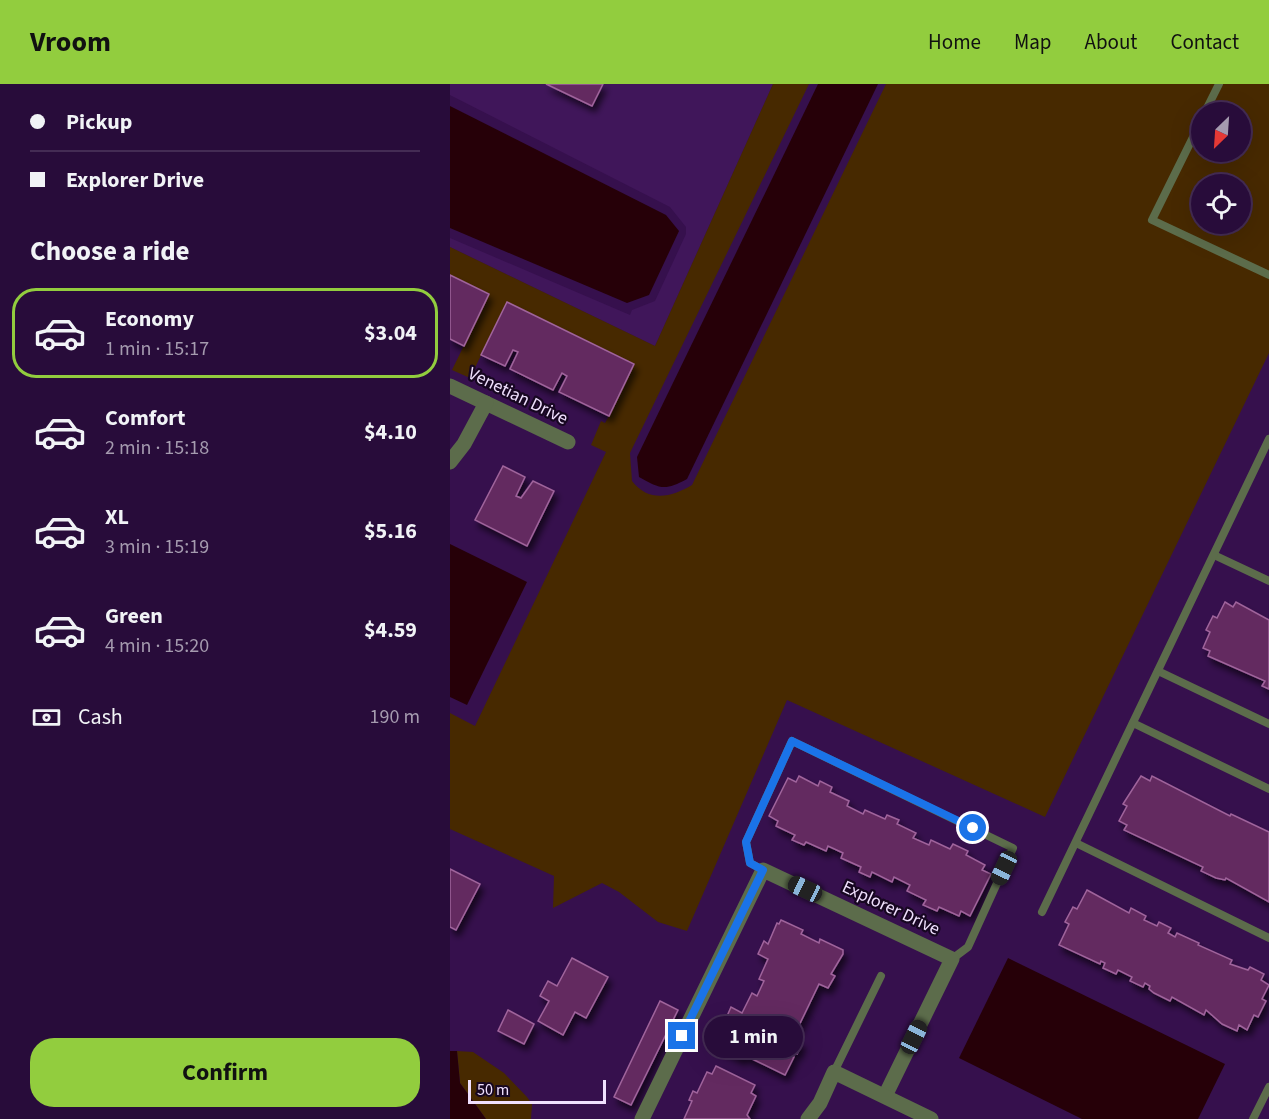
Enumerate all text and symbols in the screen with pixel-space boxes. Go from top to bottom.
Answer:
text: Vroom [30,22,111,62]
text: Home [928,27,981,57]
text: Map [1014,27,1052,57]
text: About [1085,27,1137,57]
text: Contact [1170,27,1239,57]
north arrow [1191,102,1251,162]
map controls [1191,102,1251,234]
text: Pickup [66,106,132,138]
text: Explorer Drive [66,164,204,196]
button: locate [1191,174,1251,234]
text: Choose a ride [30,232,190,271]
text: Economy [105,303,194,335]
icon: car [33,306,87,360]
text: $3.04 [364,317,417,349]
text: 1 min · 15:17 [105,335,209,363]
street label: Venetian Drive [464,361,572,431]
text: Comfort [105,402,186,434]
icon: car [33,405,87,459]
text: $4.10 [364,416,417,448]
text: 2 min · 15:18 [105,434,209,462]
text: XL [105,501,129,533]
icon: car [33,504,87,558]
text: $5.16 [364,515,417,547]
text: 3 min · 15:19 [105,533,209,561]
text: Green [105,600,163,632]
icon: car [33,603,87,657]
text: $4.59 [364,614,417,646]
text: 4 min · 15:20 [105,632,209,660]
icon: cash [30,701,63,734]
text: Cash [78,701,123,733]
text: 190 m [370,703,420,731]
route start [959,814,986,841]
car [988,848,1020,888]
car [785,873,825,905]
street label: Explorer Drive [838,874,944,942]
callout: 1 min [703,1015,802,1057]
car [898,1017,930,1057]
route end [668,1022,695,1049]
text: 1 min [729,1023,778,1051]
button: Confirm [30,1038,420,1107]
scale bar [468,1077,606,1104]
text: 50 m [477,1079,509,1101]

